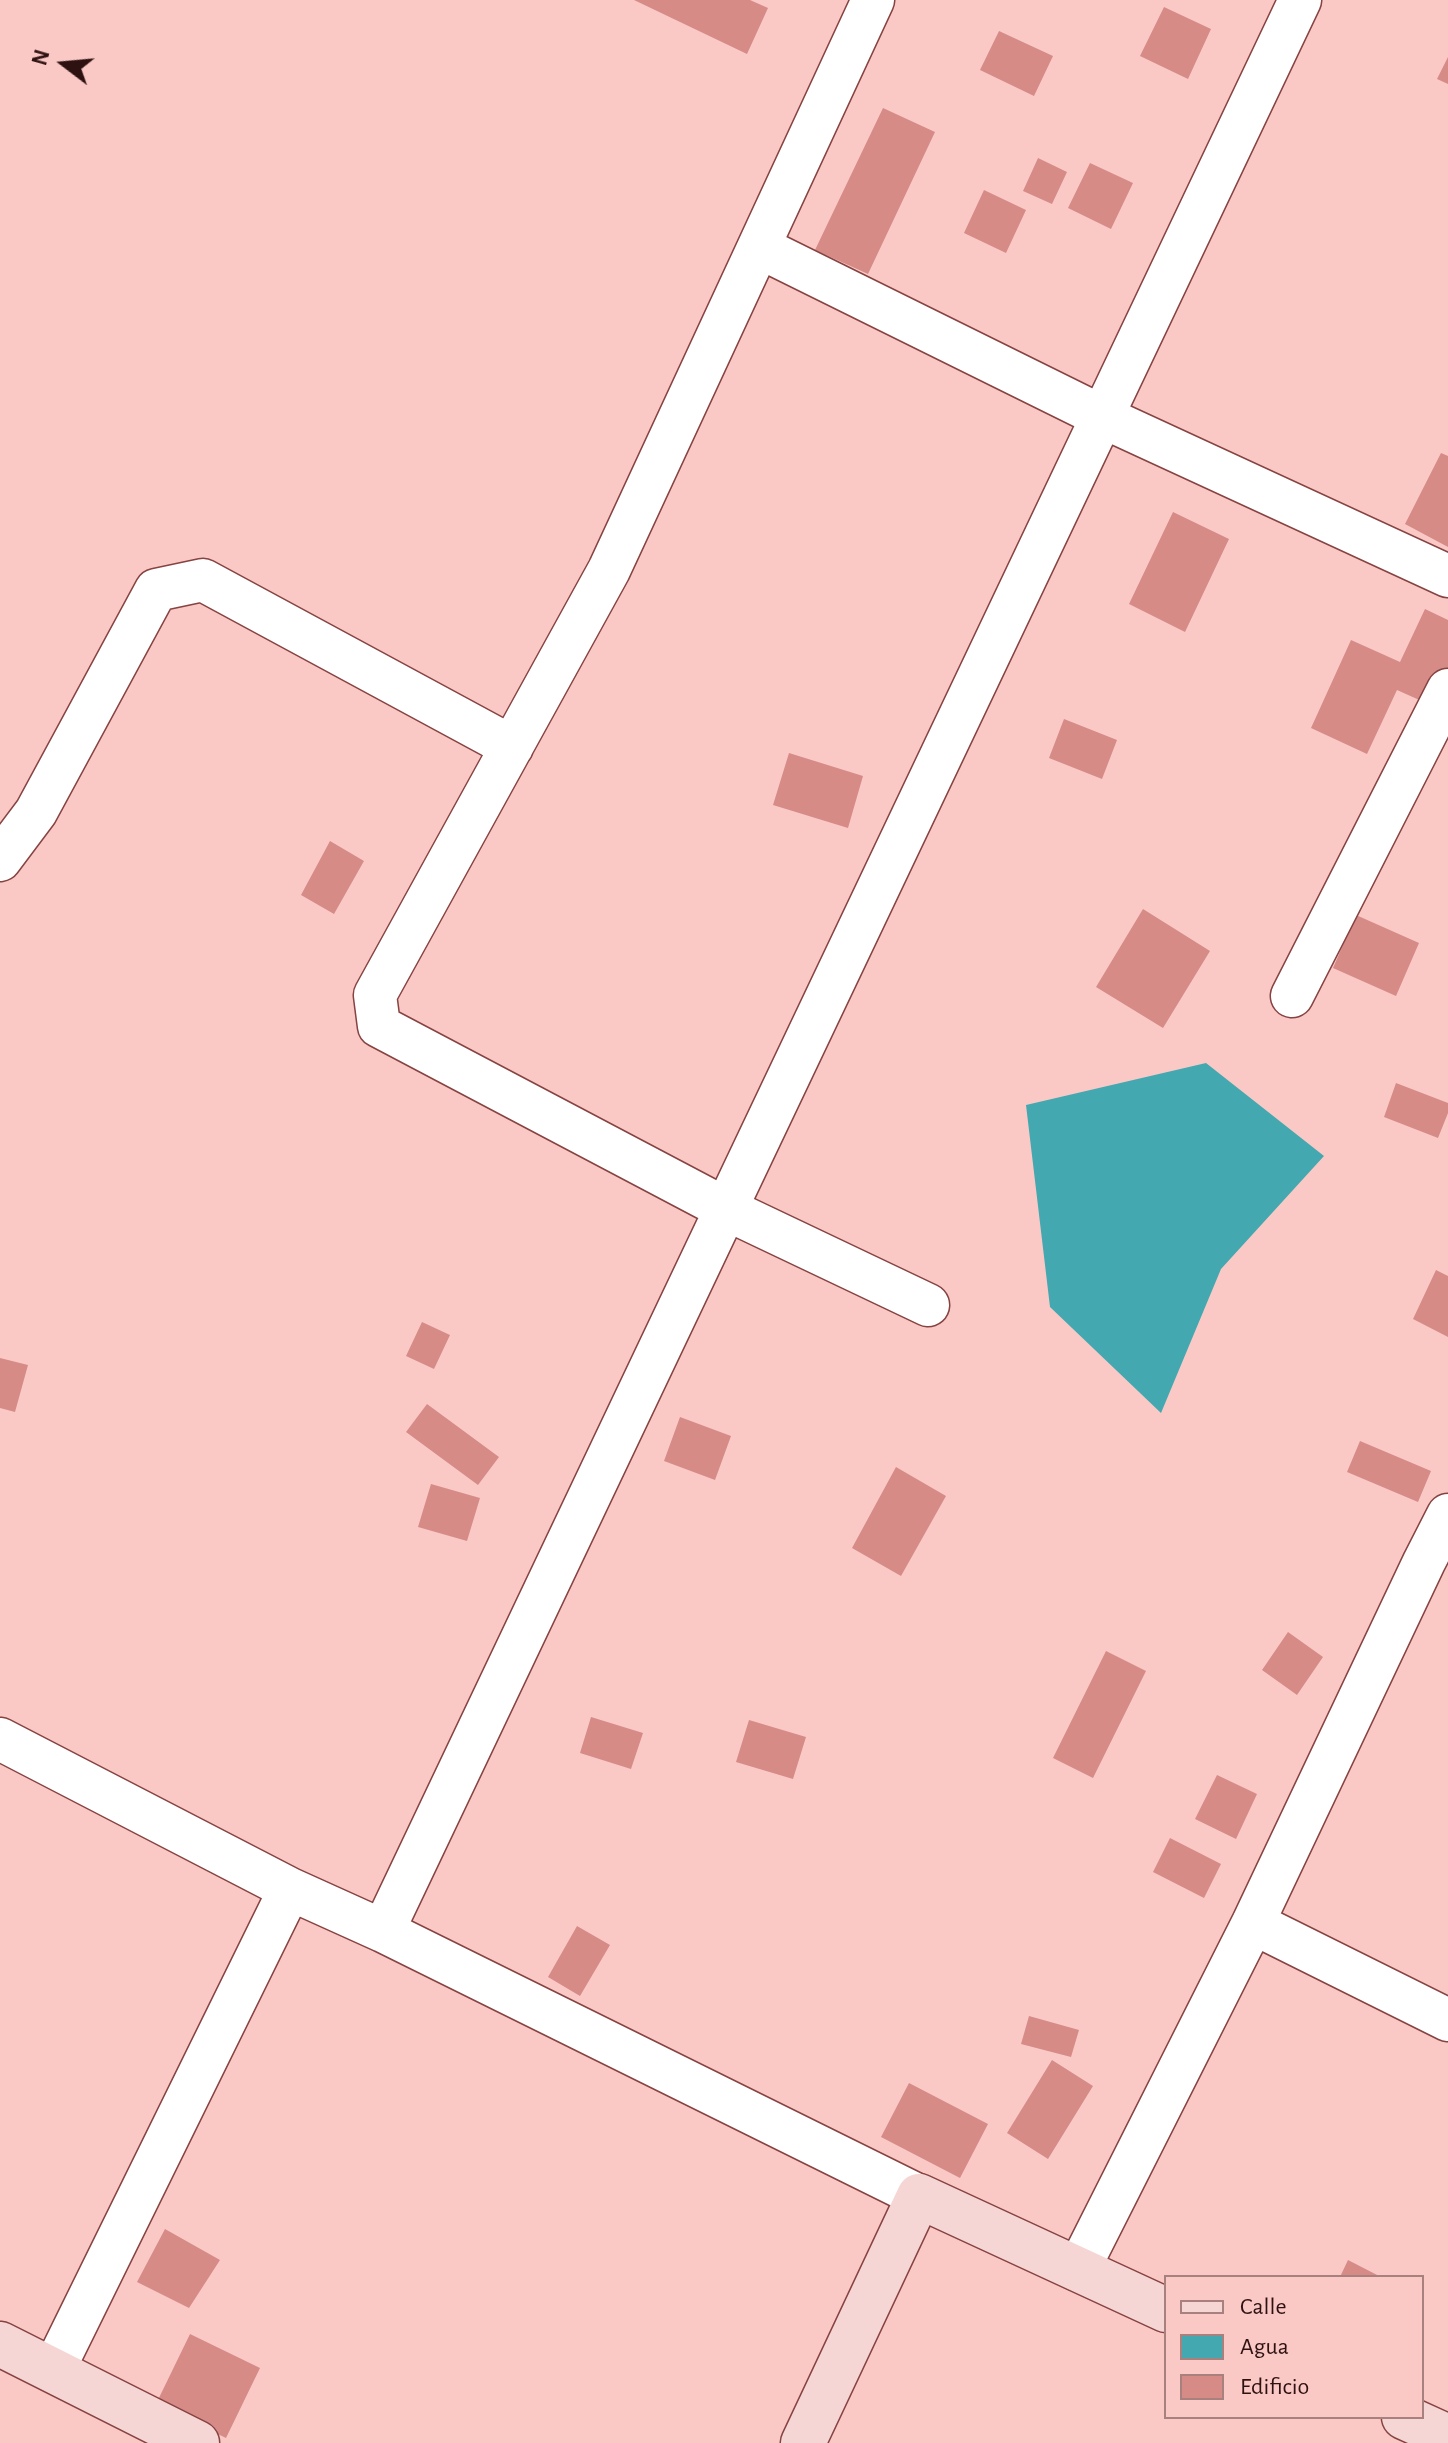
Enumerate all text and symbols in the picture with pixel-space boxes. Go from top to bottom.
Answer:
north arrow [24,24,104,104]
text: N [28,47,54,68]
legend [1164,2275,1424,2419]
text: Calle [1240,2295,1287,2319]
text: Agua [1240,2335,1289,2359]
text: Edificio [1240,2375,1309,2399]

